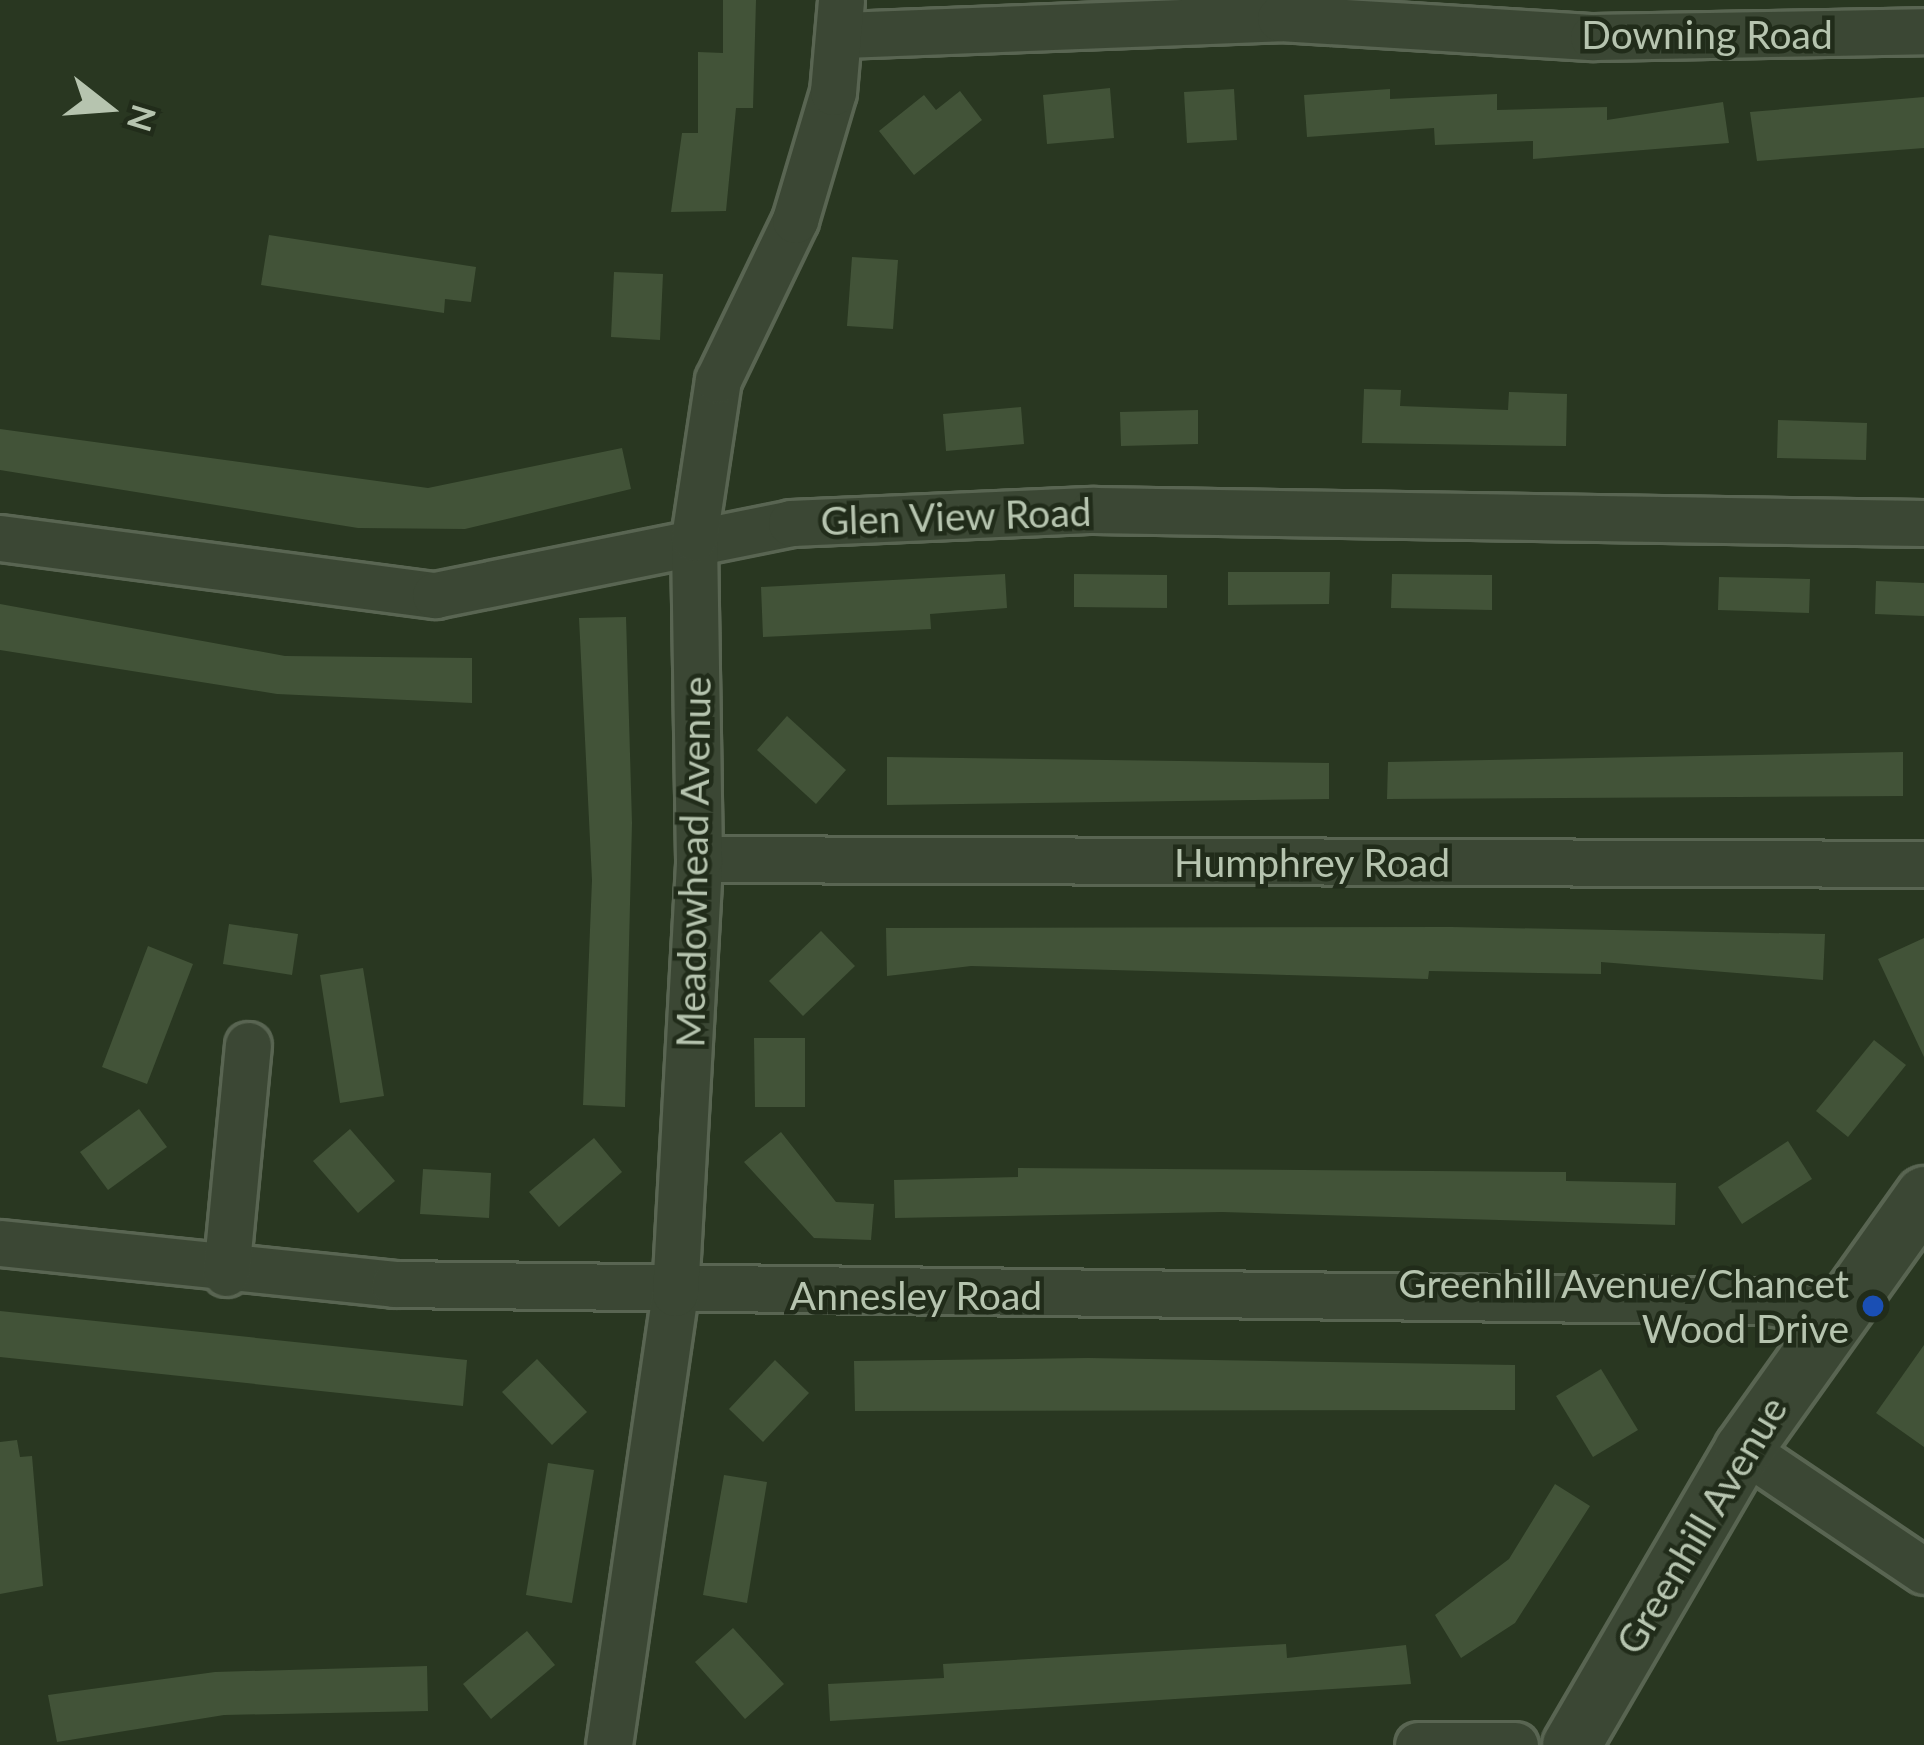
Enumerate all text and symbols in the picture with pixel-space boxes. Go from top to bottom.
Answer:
street label: Downing Road [1581,11,1833,57]
north arrow [48,48,168,168]
text: N [120,101,165,137]
street label: Glen View Road [819,488,1093,544]
street label: Meadowhead Avenue [666,675,720,1049]
street label: Humphrey Road [1174,839,1450,885]
place label: Greenhill Avenue/Chancet Wood Drive [1397,1261,1849,1352]
street label: Annesley Road [789,1272,1043,1318]
marker: Greenhill Avenue/Chancet Wood Drive [1860,1293,1886,1319]
street label: Greenhill Avenue [1605,1387,1797,1663]

